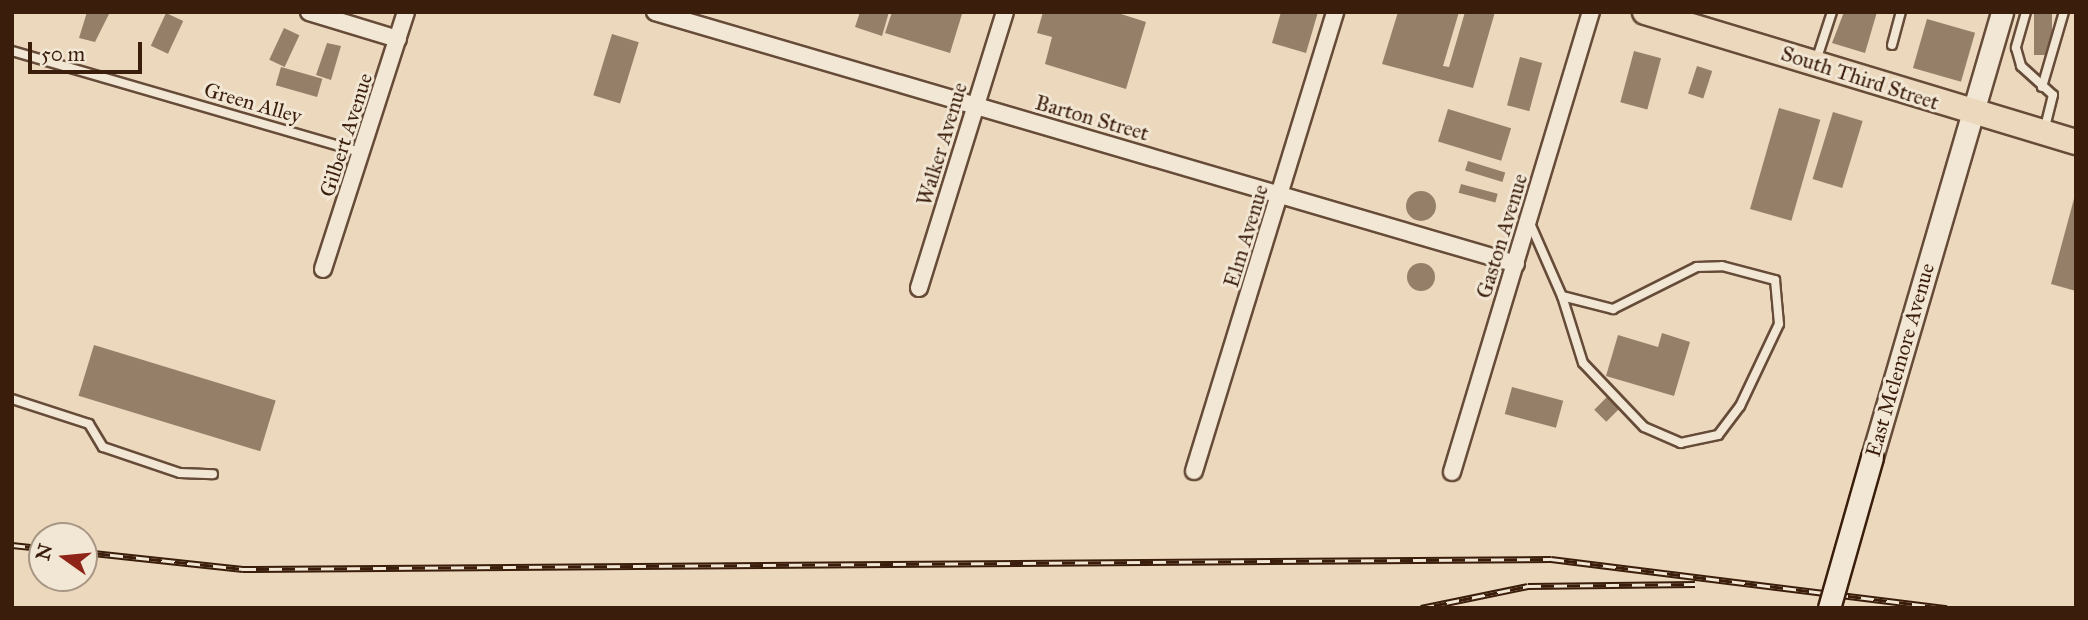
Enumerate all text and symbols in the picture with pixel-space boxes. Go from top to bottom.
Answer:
scale bar [32,28,145,72]
text: 50 m [41,41,85,67]
street label: South Third Street [1778,41,1942,115]
street label: Gilbert Avenue [314,70,378,200]
street label: Green Alley [201,77,305,129]
street label: Walker Avenue [911,79,973,209]
street label: Barton Street [1032,90,1152,146]
street label: Gaston Avenue [1471,171,1533,301]
street label: Elm Avenue [1218,182,1274,290]
street label: East Mclemore Avenue [1860,260,1940,460]
north arrow [28,522,98,592]
text: N [31,541,57,563]

